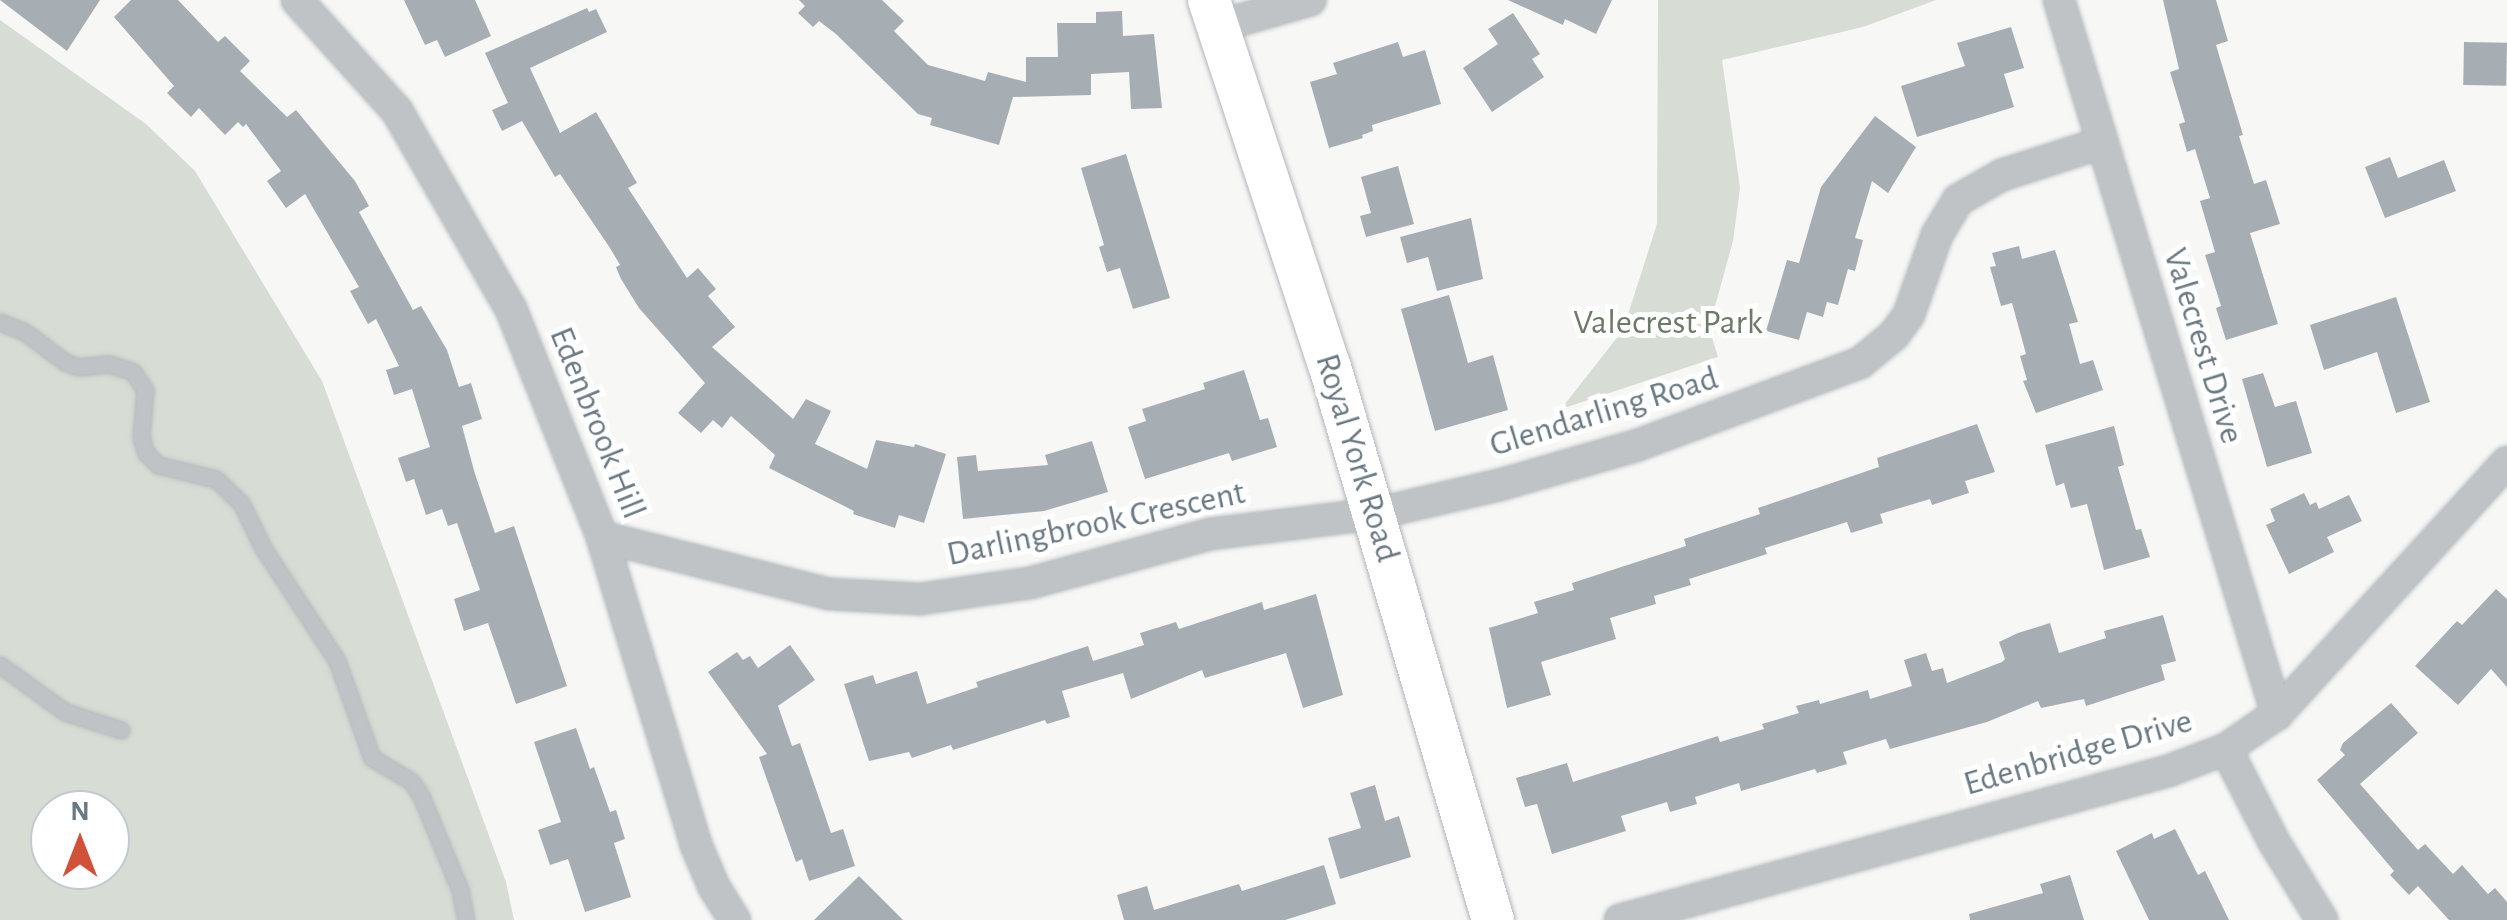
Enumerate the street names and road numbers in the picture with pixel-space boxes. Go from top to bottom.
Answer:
street label: Valecrest Drive [2153,243,2253,449]
street label: Edenbrook Hill [540,321,654,525]
street label: Royal York Road [1305,349,1409,567]
street label: Glendarling Road [1485,357,1723,467]
street label: Darlingbrook Crescent [943,472,1249,576]
street label: Edenbridge Drive [1959,700,2197,806]

